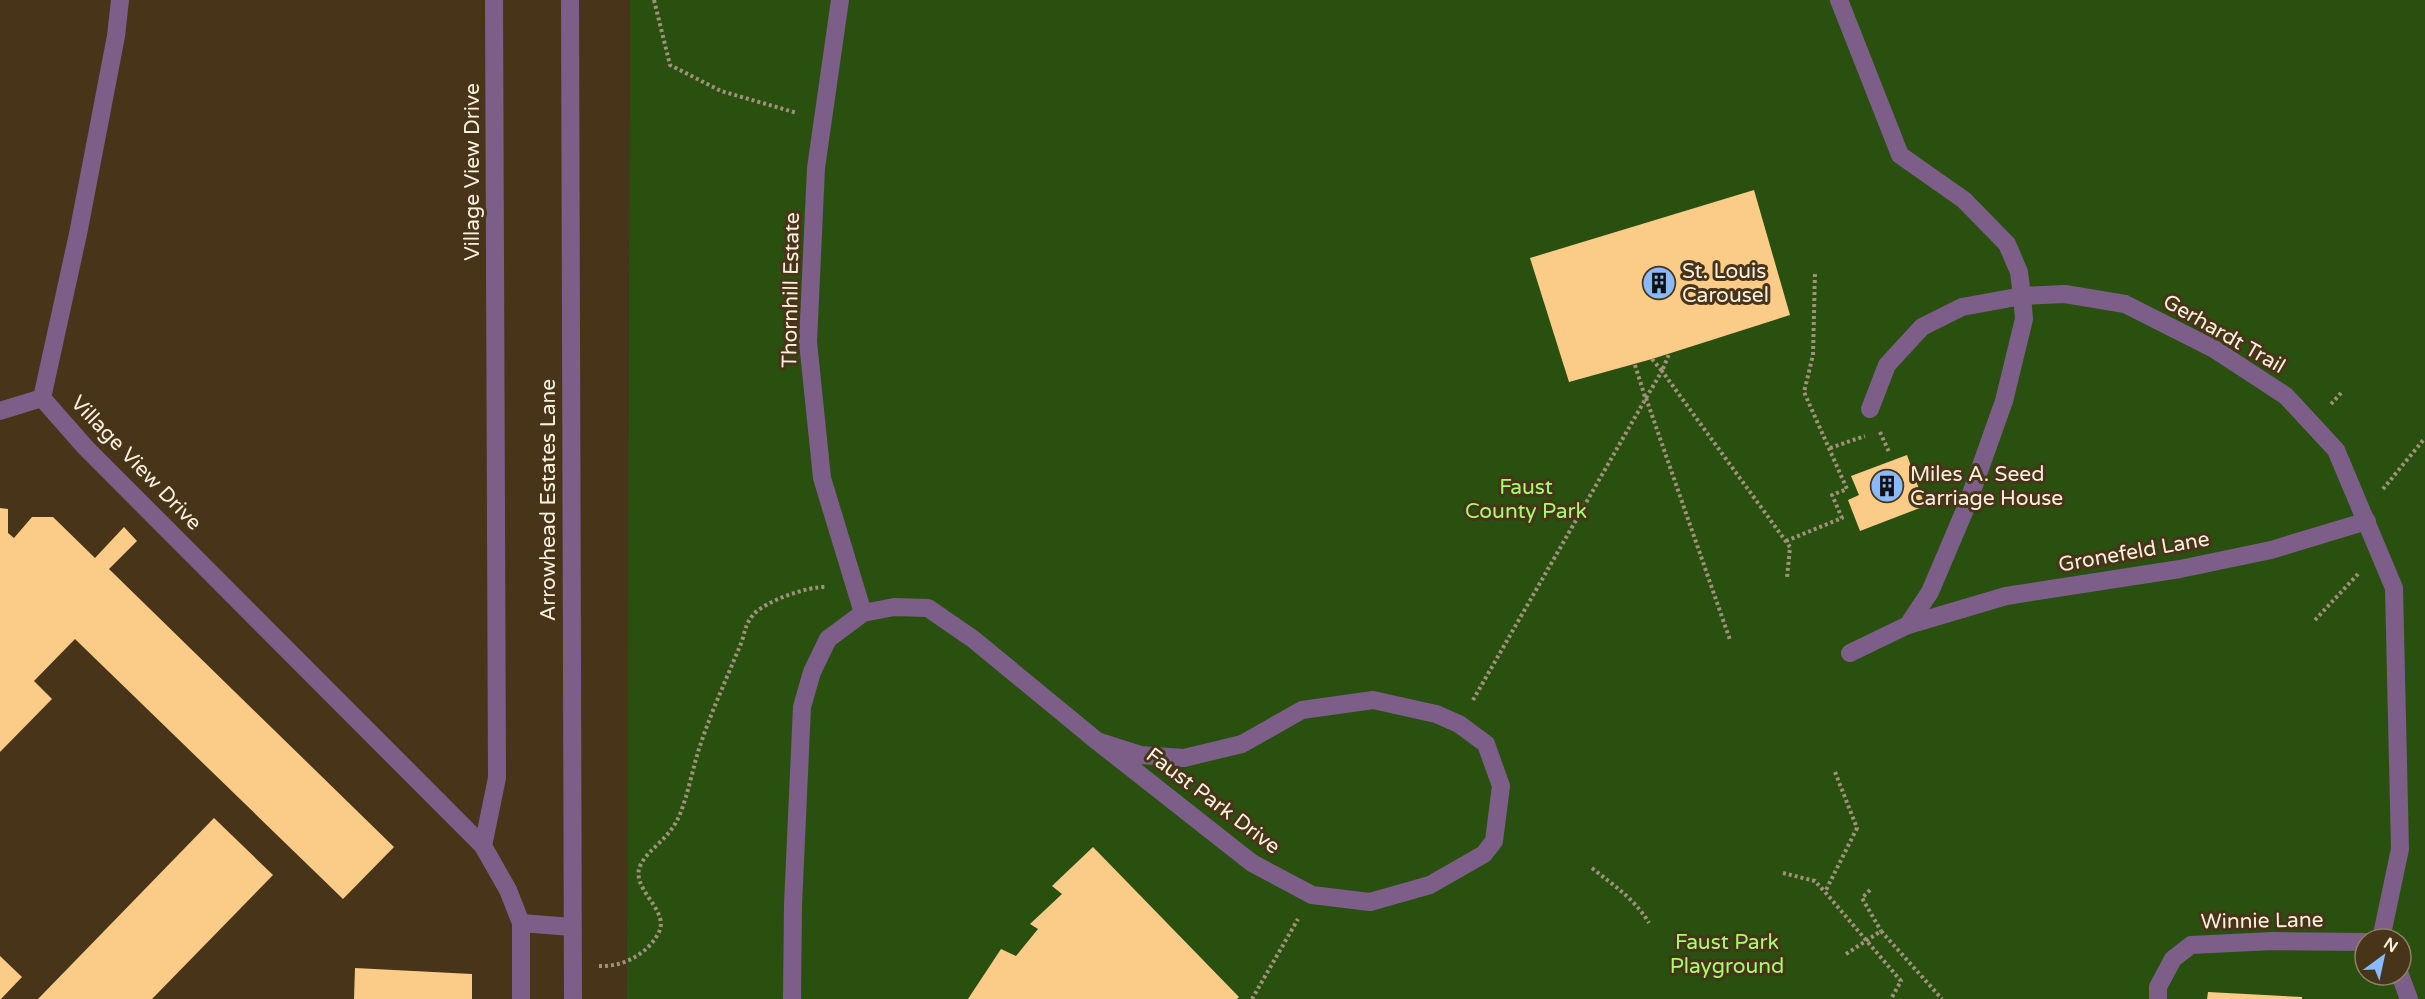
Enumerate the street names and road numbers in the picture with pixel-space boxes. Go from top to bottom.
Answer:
street label: Village View Drive [460,83,485,261]
street label: Thornhill Estate [777,212,805,368]
street label: Gerhardt Trail [2159,289,2289,379]
street label: Arrowhead Estates Lane [536,379,561,621]
street label: Village View Drive [65,390,207,536]
street label: Gronefeld Lane [2057,526,2212,578]
street label: Faust Park Drive [1141,743,1285,860]
street label: Winnie Lane [2200,907,2324,935]

